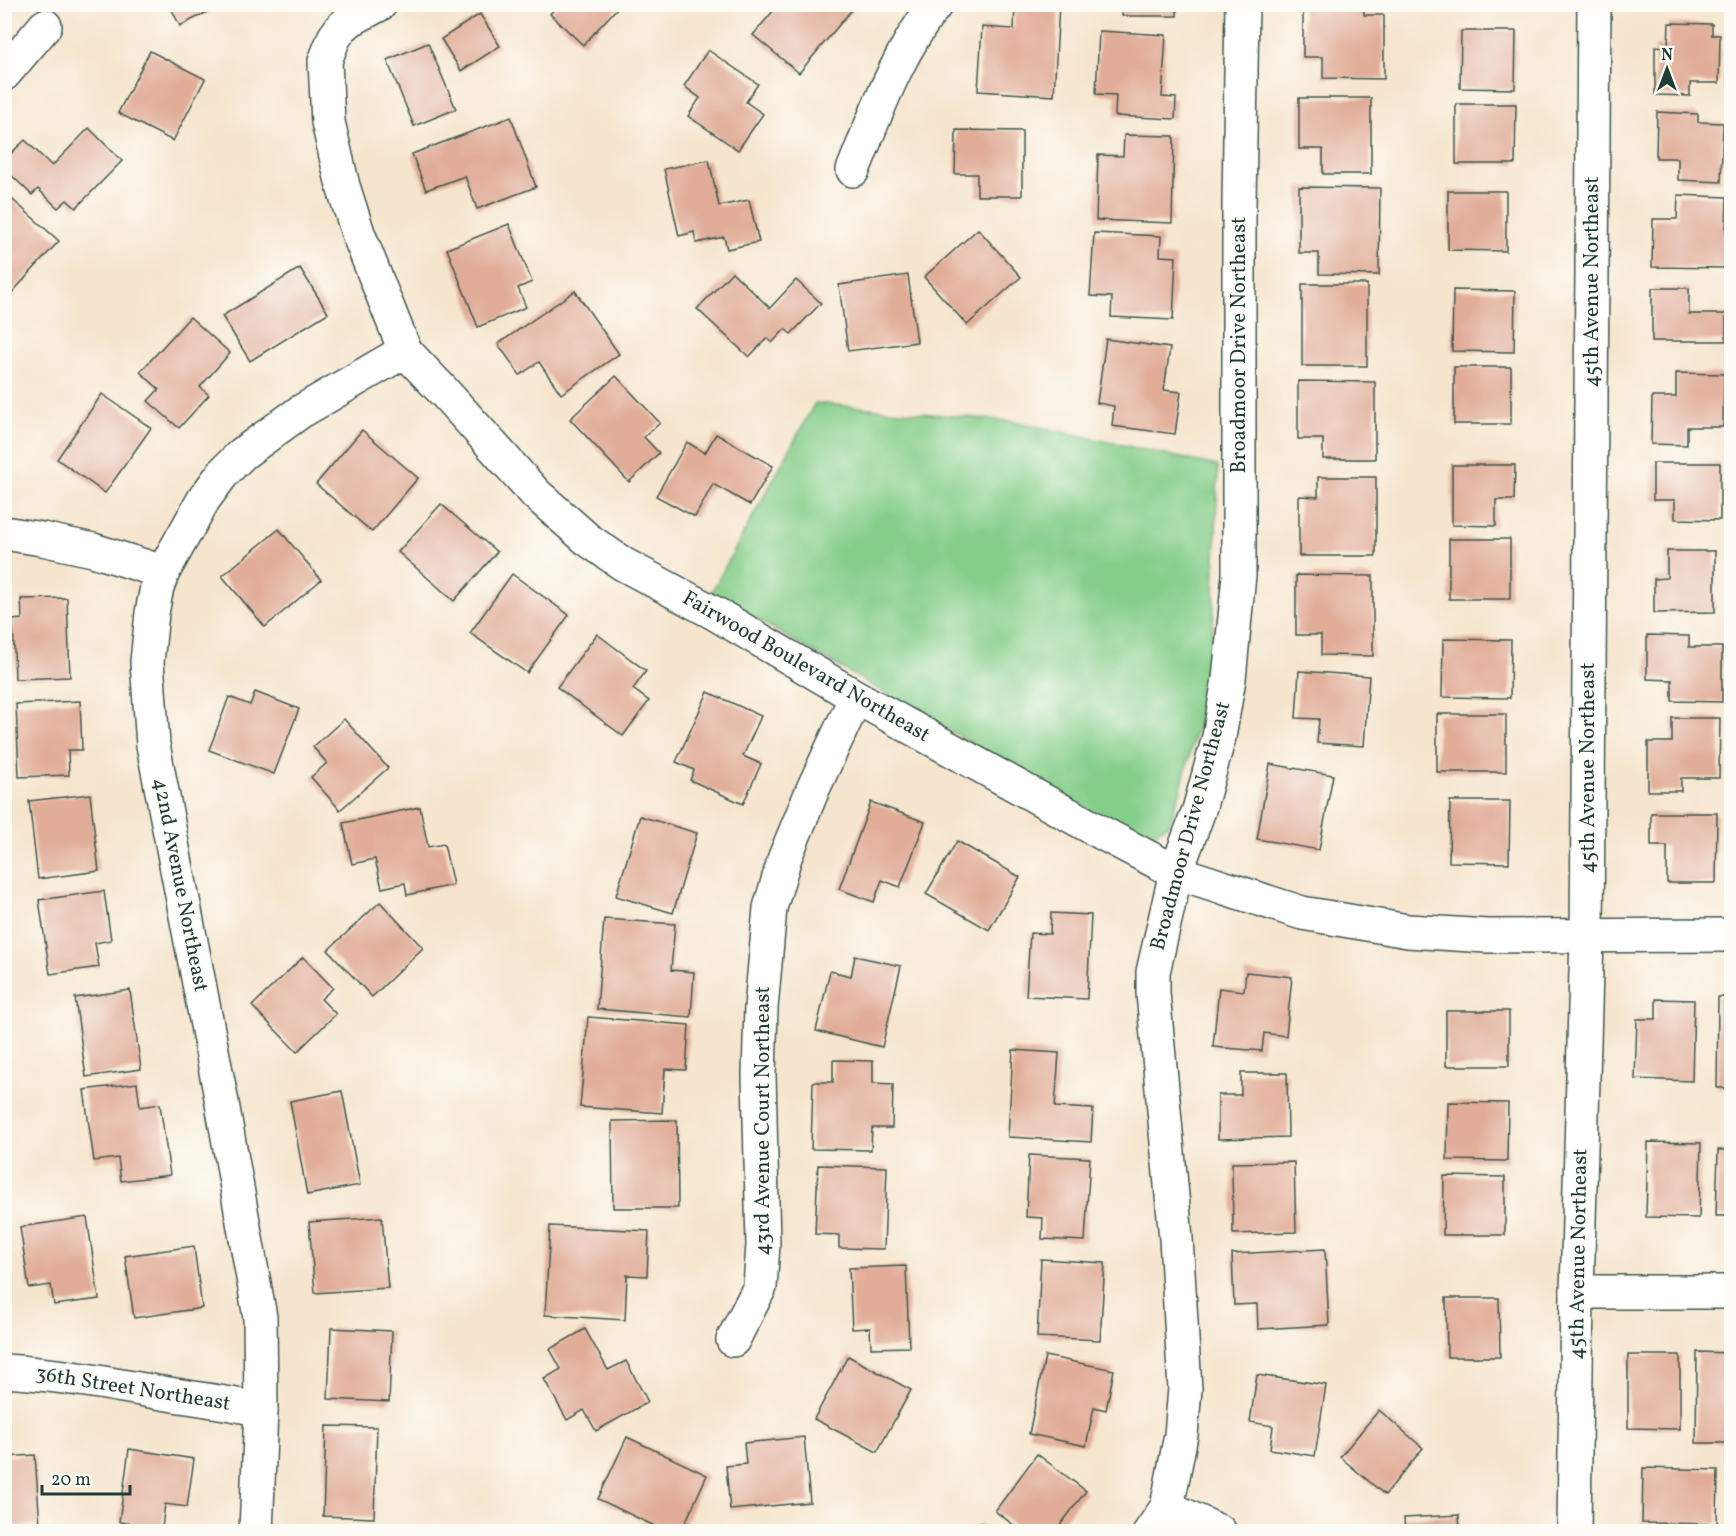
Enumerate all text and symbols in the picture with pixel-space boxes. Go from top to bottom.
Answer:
north arrow [1637,39,1697,99]
text: N [1661,45,1673,67]
street label: 45th Avenue Northeast [1578,176,1607,388]
street label: Broadmoor Drive Northeast [1225,217,1254,473]
street label: Fairwood Boulevard Northeast [677,584,935,750]
street label: 45th Avenue Northeast [1574,662,1603,874]
street label: Broadmoor Drive Northeast [1144,698,1238,954]
street label: 42nd Avenue Northeast [145,775,215,995]
street label: 43rd Avenue Court Northeast [749,986,778,1256]
street label: 45th Avenue Northeast [1563,1148,1595,1360]
street label: 36th Street Northeast [33,1359,233,1419]
scale bar [42,1458,130,1496]
text: 20 m [51,1468,91,1493]

